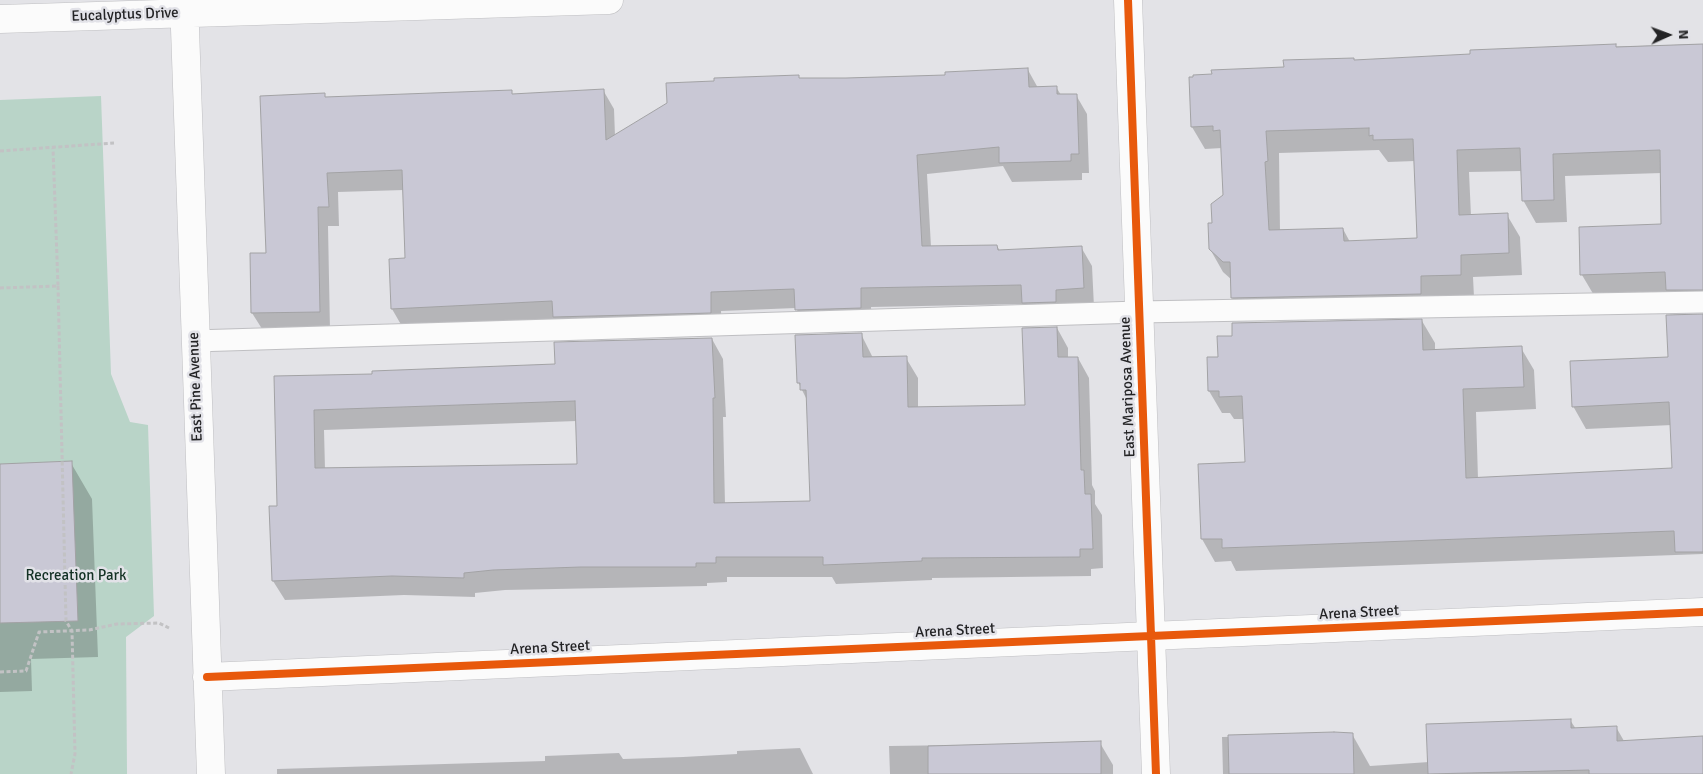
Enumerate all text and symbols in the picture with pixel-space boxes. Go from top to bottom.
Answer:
street label: Eucalyptus Drive [71,4,179,26]
north arrow [1643,10,1693,60]
text: N [1675,29,1692,40]
street label: East Mariposa Avenue [1117,316,1139,458]
street label: East Pine Avenue [185,332,207,442]
park label: Recreation Park [25,567,127,585]
street label: Arena Street [1319,602,1399,624]
street label: Arena Street [915,620,995,642]
street label: Arena Street [510,637,590,659]

